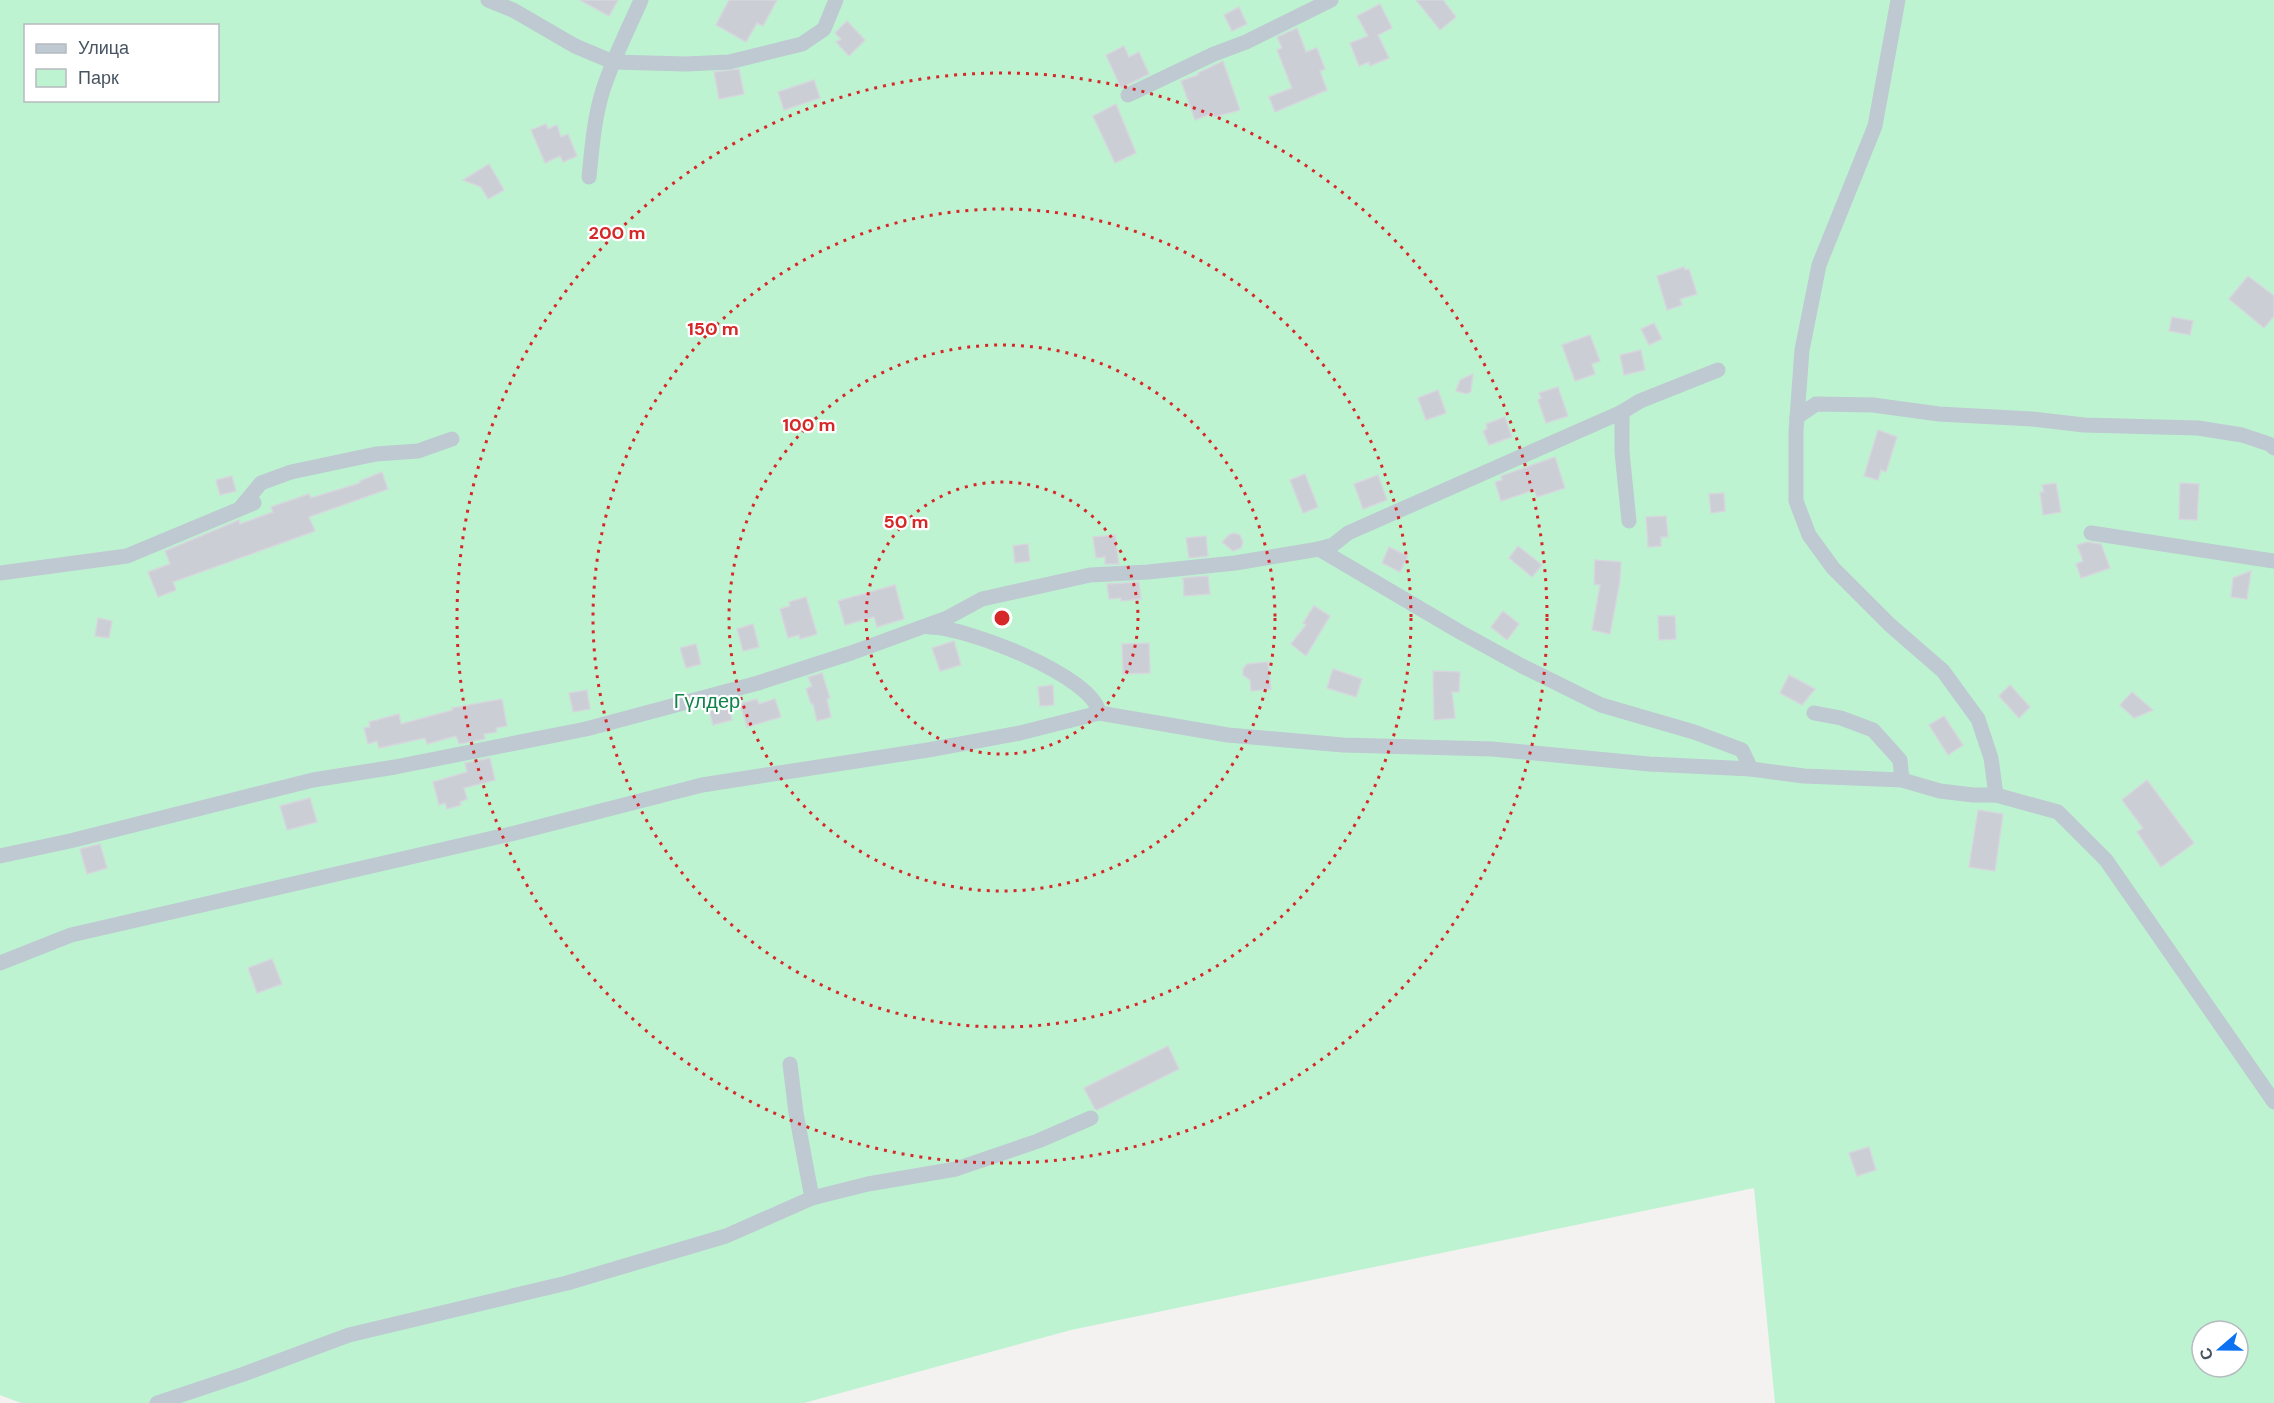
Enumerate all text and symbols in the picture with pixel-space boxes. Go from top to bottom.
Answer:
legend [24,24,219,102]
text: Улица [78,36,130,60]
text: Парк [78,66,119,90]
text: 200 m [589,221,645,245]
text: 150 m [687,317,739,341]
text: 100 m [782,413,836,437]
text: 50 m [883,510,929,534]
centre of rings [992,608,1012,628]
park label: Гүлдер [674,688,740,714]
north arrow [2190,1319,2250,1379]
text: С [2194,1345,2218,1363]

